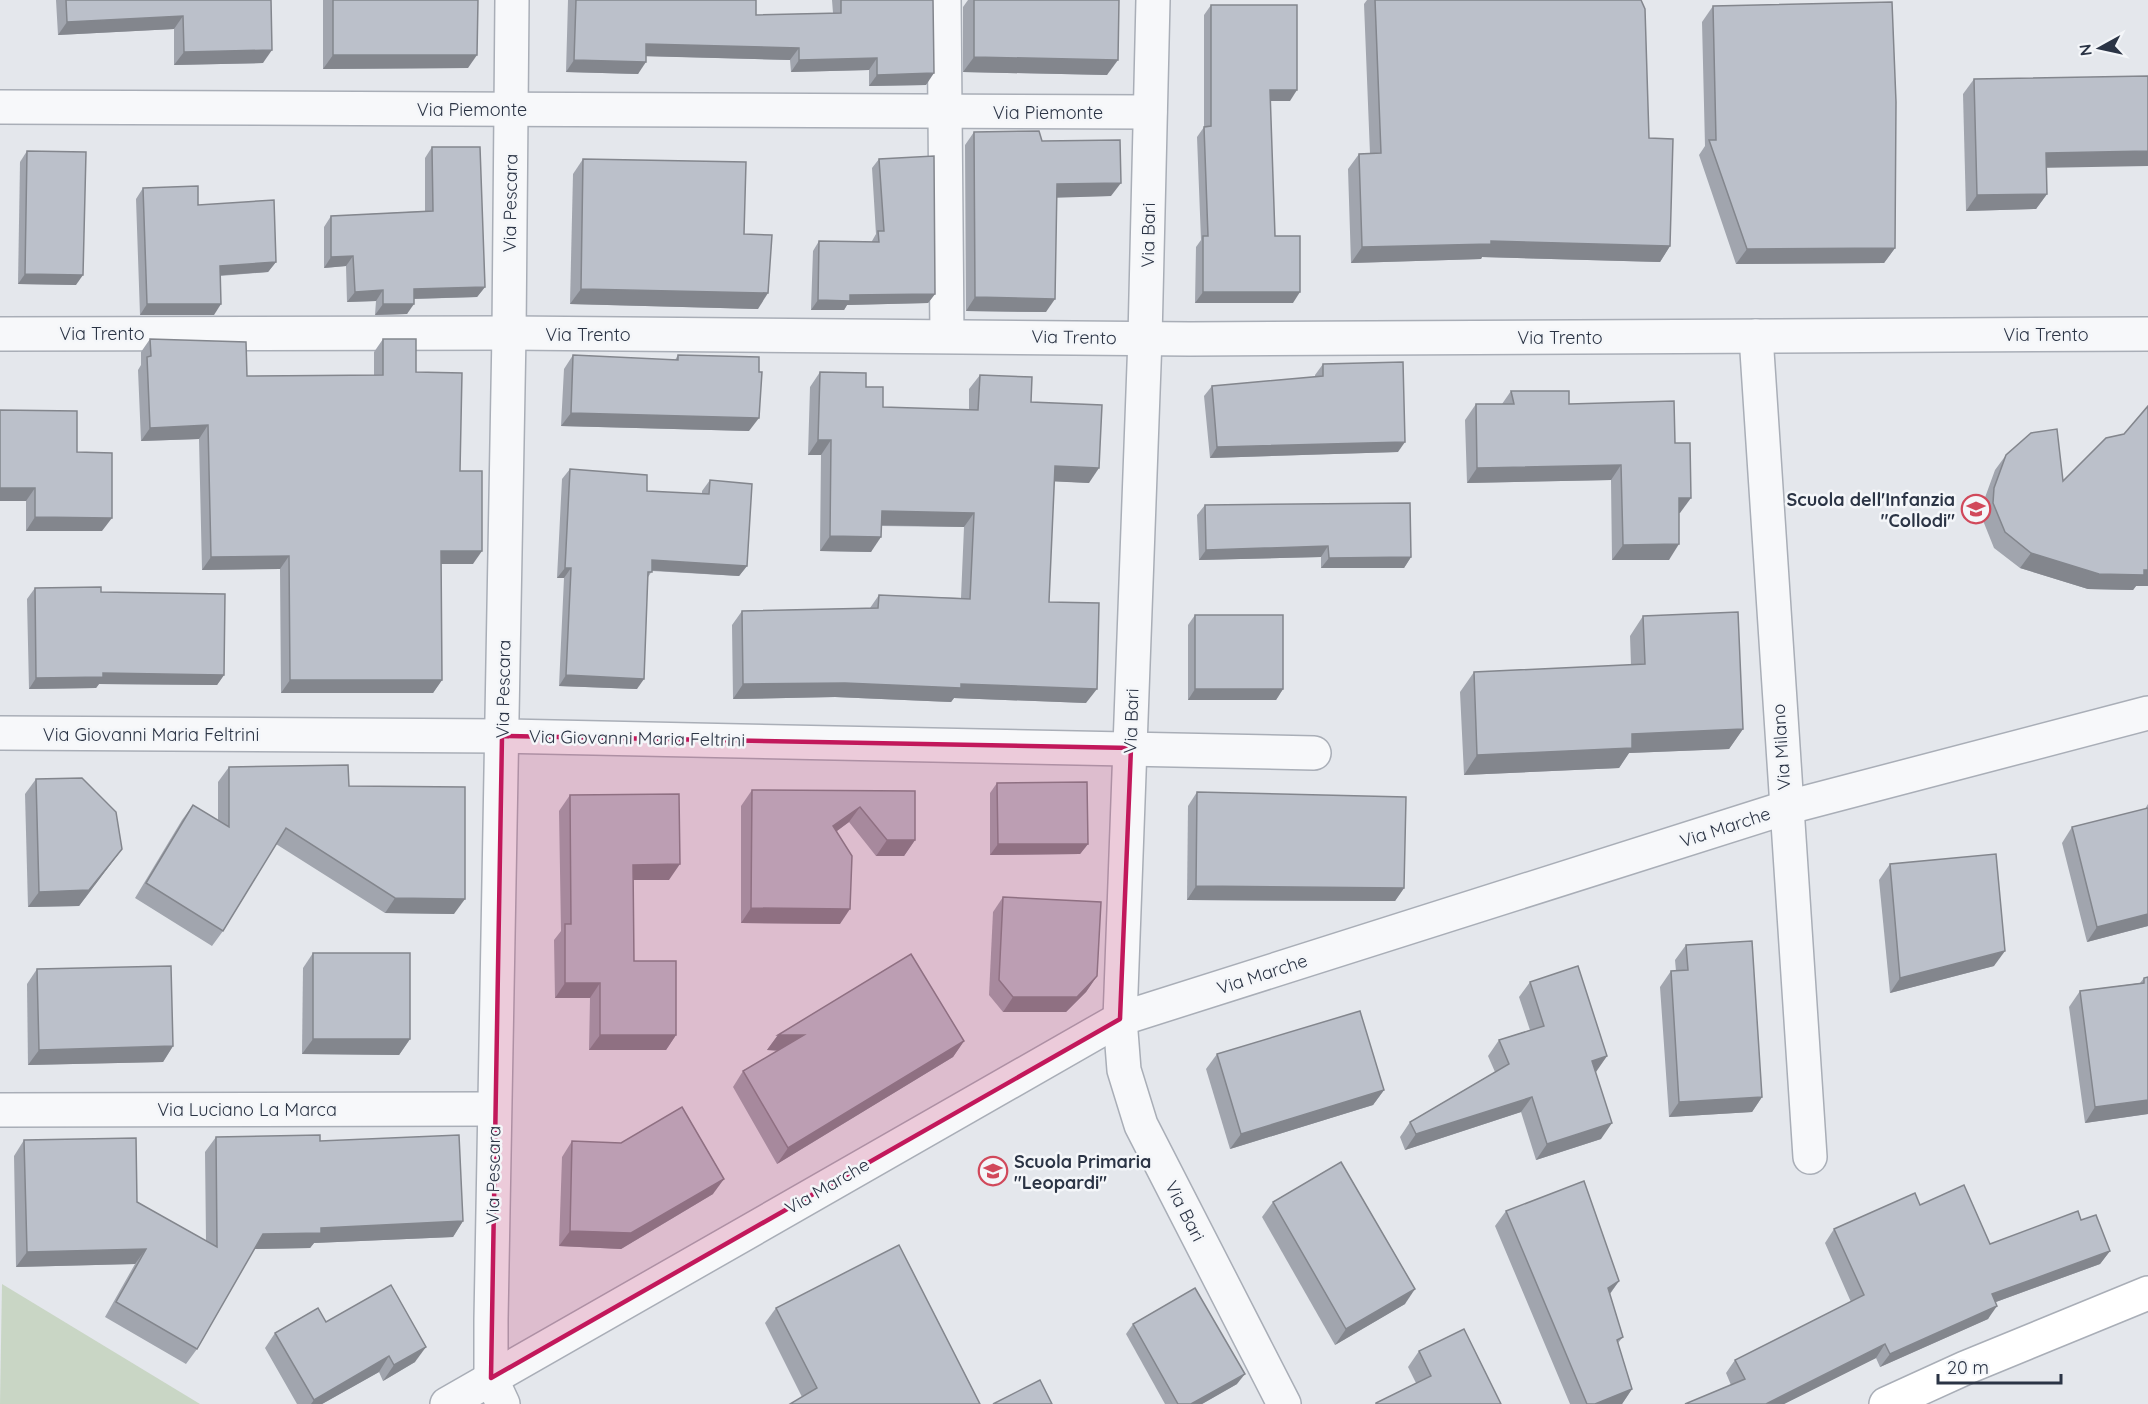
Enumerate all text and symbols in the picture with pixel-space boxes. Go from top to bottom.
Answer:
north arrow [2070,18,2130,78]
text: N [2074,43,2096,57]
street label: Via Piemonte [417,98,527,121]
street label: Via Piemonte [993,101,1103,124]
street label: Via Pescara [498,153,522,253]
street label: Via Bari [1136,202,1160,268]
street label: Via Trento [59,322,145,345]
street label: Via Trento [545,323,631,346]
street label: Via Trento [2003,323,2089,346]
street label: Via Trento [1031,325,1117,349]
street label: Via Trento [1517,326,1603,349]
place label: Scuola dell'Infanzia "Collodi" [1787,488,1955,532]
school or university icon: Scuola dell'Infanzia "Collodi" [1960,493,1992,525]
street label: Via Pescara [491,639,515,739]
street label: Via Bari [1118,688,1144,754]
street label: Via Milano [1767,703,1795,791]
street label: Via Giovanni Maria Feltrini [43,723,259,746]
street label: Via Giovanni Maria Feltrini [529,725,745,751]
street label: Via Marche [1677,802,1773,852]
street label: Via Marche [1214,949,1310,999]
street label: Via Luciano La Marca [157,1098,337,1121]
street label: Via Pescara [481,1125,505,1225]
place label: Scuola Primaria "Leopardi" [1014,1150,1151,1194]
street label: Via Marche [781,1153,873,1219]
school or university icon: Scuola Primaria "Leopardi" [977,1155,1009,1187]
street label: Via Bari [1160,1177,1210,1245]
scale bar [1938,1347,2061,1385]
text: 20 m [1947,1356,1989,1379]

